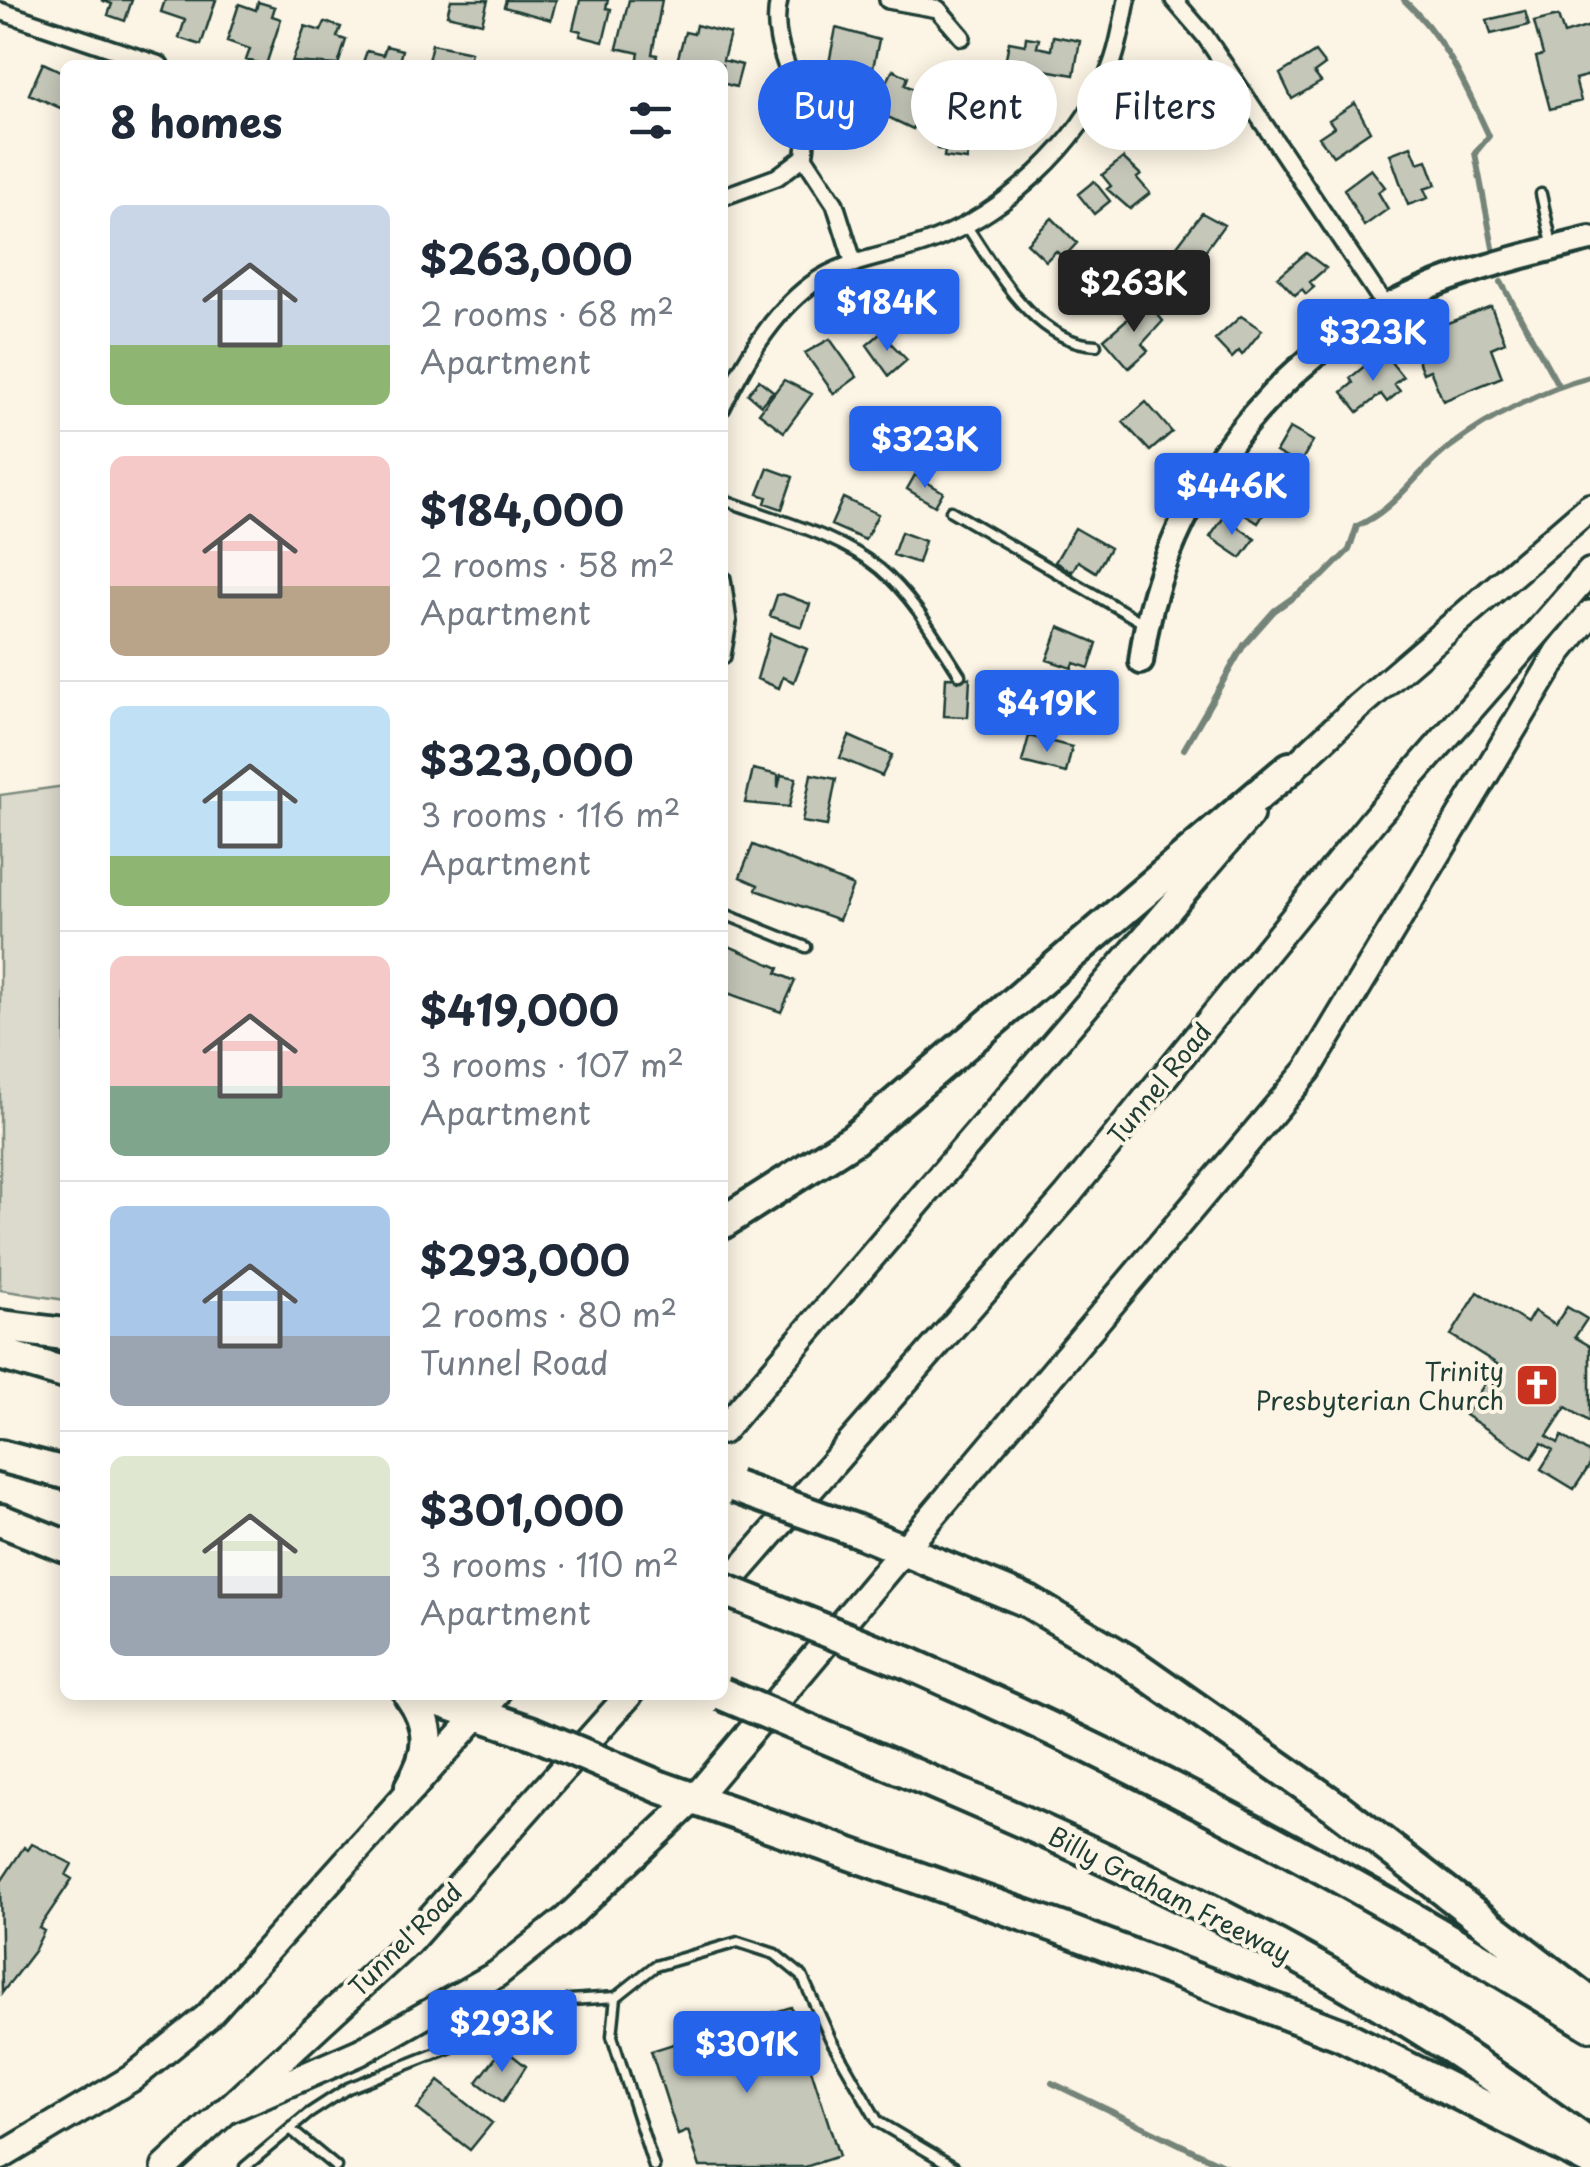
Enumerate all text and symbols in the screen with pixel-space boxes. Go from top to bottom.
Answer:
chip: Buy [758,60,891,150]
chip: Rent [911,60,1057,150]
chip: Filters [1077,60,1251,150]
text: 8 homes [110,89,283,152]
icon: filters [623,93,678,148]
text: $263,000 [420,226,633,289]
icon: home [190,245,310,365]
pin: $263K [1064,250,1204,335]
text: $263K [1080,258,1188,306]
pin: $184K [817,269,957,354]
text: $184K [836,277,938,325]
text: 2 rooms · 68 m² [420,289,674,337]
pin: $323K [1303,299,1443,384]
text: $323K [1319,307,1427,355]
text: Apartment [420,337,591,385]
pin: $323K [855,406,995,491]
text: $323K [871,414,979,462]
pin: $446K [1162,453,1302,538]
text: $446K [1176,461,1288,509]
text: $184,000 [420,477,624,540]
icon: home [190,496,310,616]
text: 2 rooms · 58 m² [420,540,675,588]
text: Apartment [420,588,591,636]
pin: $419K [977,670,1117,755]
text: $419K [997,678,1097,726]
text: $323,000 [420,727,634,790]
icon: home [190,746,310,866]
text: 3 rooms · 116 m² [420,790,681,838]
text: Apartment [420,838,591,886]
text: $419,000 [420,977,619,1040]
icon: home [190,996,310,1116]
street label: Tunnel Road [1098,1014,1220,1152]
text: 3 rooms · 107 m² [420,1040,684,1088]
text: Apartment [420,1088,591,1136]
text: $293,000 [420,1227,630,1290]
icon: home [190,1246,310,1366]
text: 2 rooms · 80 m² [420,1290,677,1338]
text: Tunnel Road [420,1338,609,1386]
place label: Trinity Presbyterian Church [1256,1352,1504,1419]
church icon: Trinity Presbyterian Church [1514,1362,1560,1408]
text: $301,000 [420,1477,624,1540]
icon: home [190,1496,310,1616]
text: 3 rooms · 110 m² [420,1540,679,1588]
text: Apartment [420,1588,591,1636]
street label: Billy Graham Freeway [1042,1816,1298,1972]
street label: Tunnel Road [339,1873,471,2005]
pin: $293K [432,1990,572,2075]
text: $293K [450,1998,554,2046]
pin: $301K [677,2011,817,2096]
text: $301K [695,2019,799,2067]

